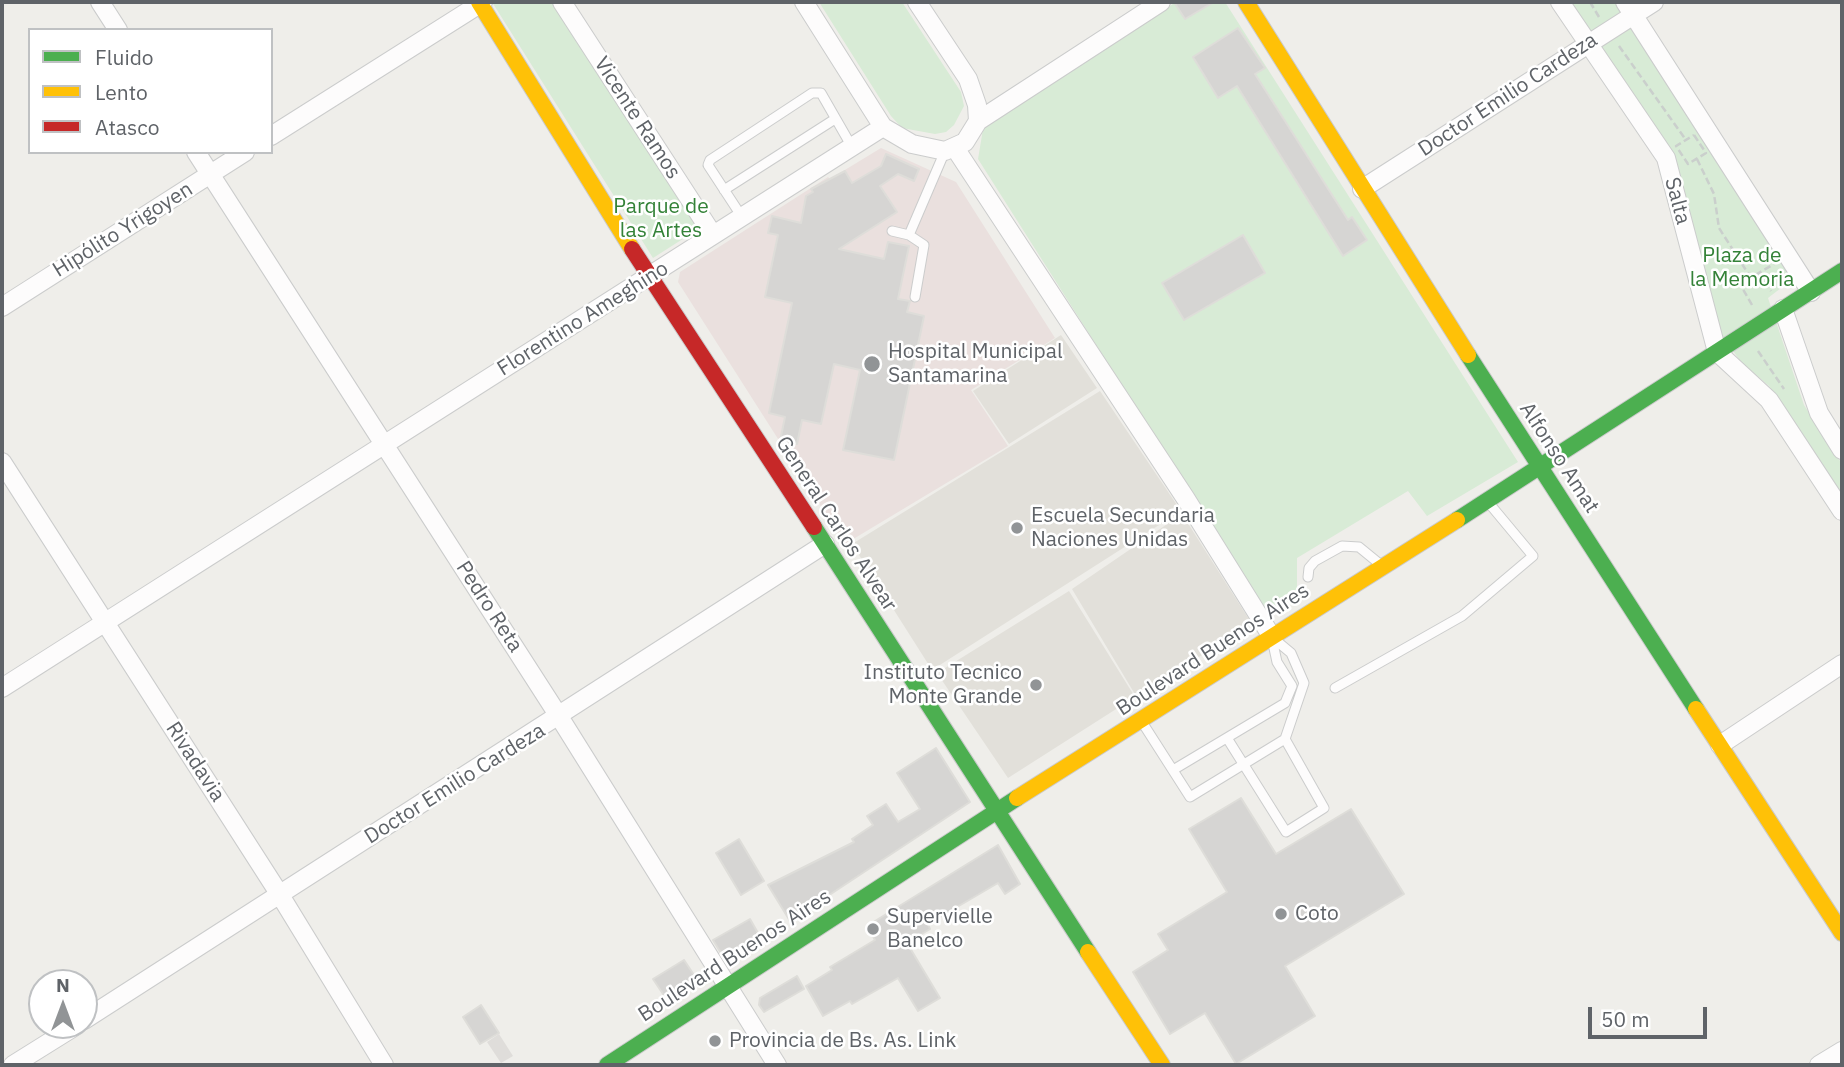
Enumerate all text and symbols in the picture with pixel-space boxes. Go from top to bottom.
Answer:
legend [28,28,273,154]
street label: Doctor Emilio Cardeza [1414,28,1602,162]
text: Fluido [95,43,154,71]
street label: Vicente Ramos [588,52,686,184]
text: Lento [95,78,148,106]
text: Atasco [95,113,159,141]
street label: Salta [1659,175,1695,227]
street label: Hipólito Yrigoyen [48,177,198,283]
park label: Parque de las Artes [613,194,709,244]
park label: Plaza de la Memoria [1690,243,1794,293]
street label: Florentino Ameghino [493,256,673,382]
place label: Hospital Municipal Santamarina [888,339,1063,389]
marker: Hospital Municipal Santamarina [862,354,882,374]
street label: Alfonso Amat [1514,398,1604,518]
street label: General Carlos Alvear [770,432,902,616]
place label: Escuela Secundaria Naciones Unidas [1031,503,1215,553]
marker: Escuela Secundaria Naciones Unidas [1009,520,1025,536]
street label: Pedro Reta [450,557,528,657]
street label: Boulevard Buenos Aires [1112,578,1314,722]
place label: Instituto Tecnico Monte Grande [864,660,1022,710]
marker: Instituto Tecnico Monte Grande [1028,677,1044,693]
street label: Rivadavia [160,717,230,807]
street label: Doctor Emilio Cardeza [360,718,550,850]
street label: Boulevard Buenos Aires [634,884,836,1028]
place label: Coto [1295,901,1339,927]
place label: Supervielle Banelco [887,904,993,954]
marker: Coto [1273,906,1289,922]
marker: Supervielle Banelco [865,921,881,937]
north arrow [28,969,98,1039]
text: N [56,973,70,997]
scale bar [1592,993,1711,1038]
text: 50 m [1601,1005,1650,1033]
place label: Provincia de Bs. As. Link [729,1028,956,1054]
marker: Provincia de Bs. As. Link [707,1033,723,1049]

